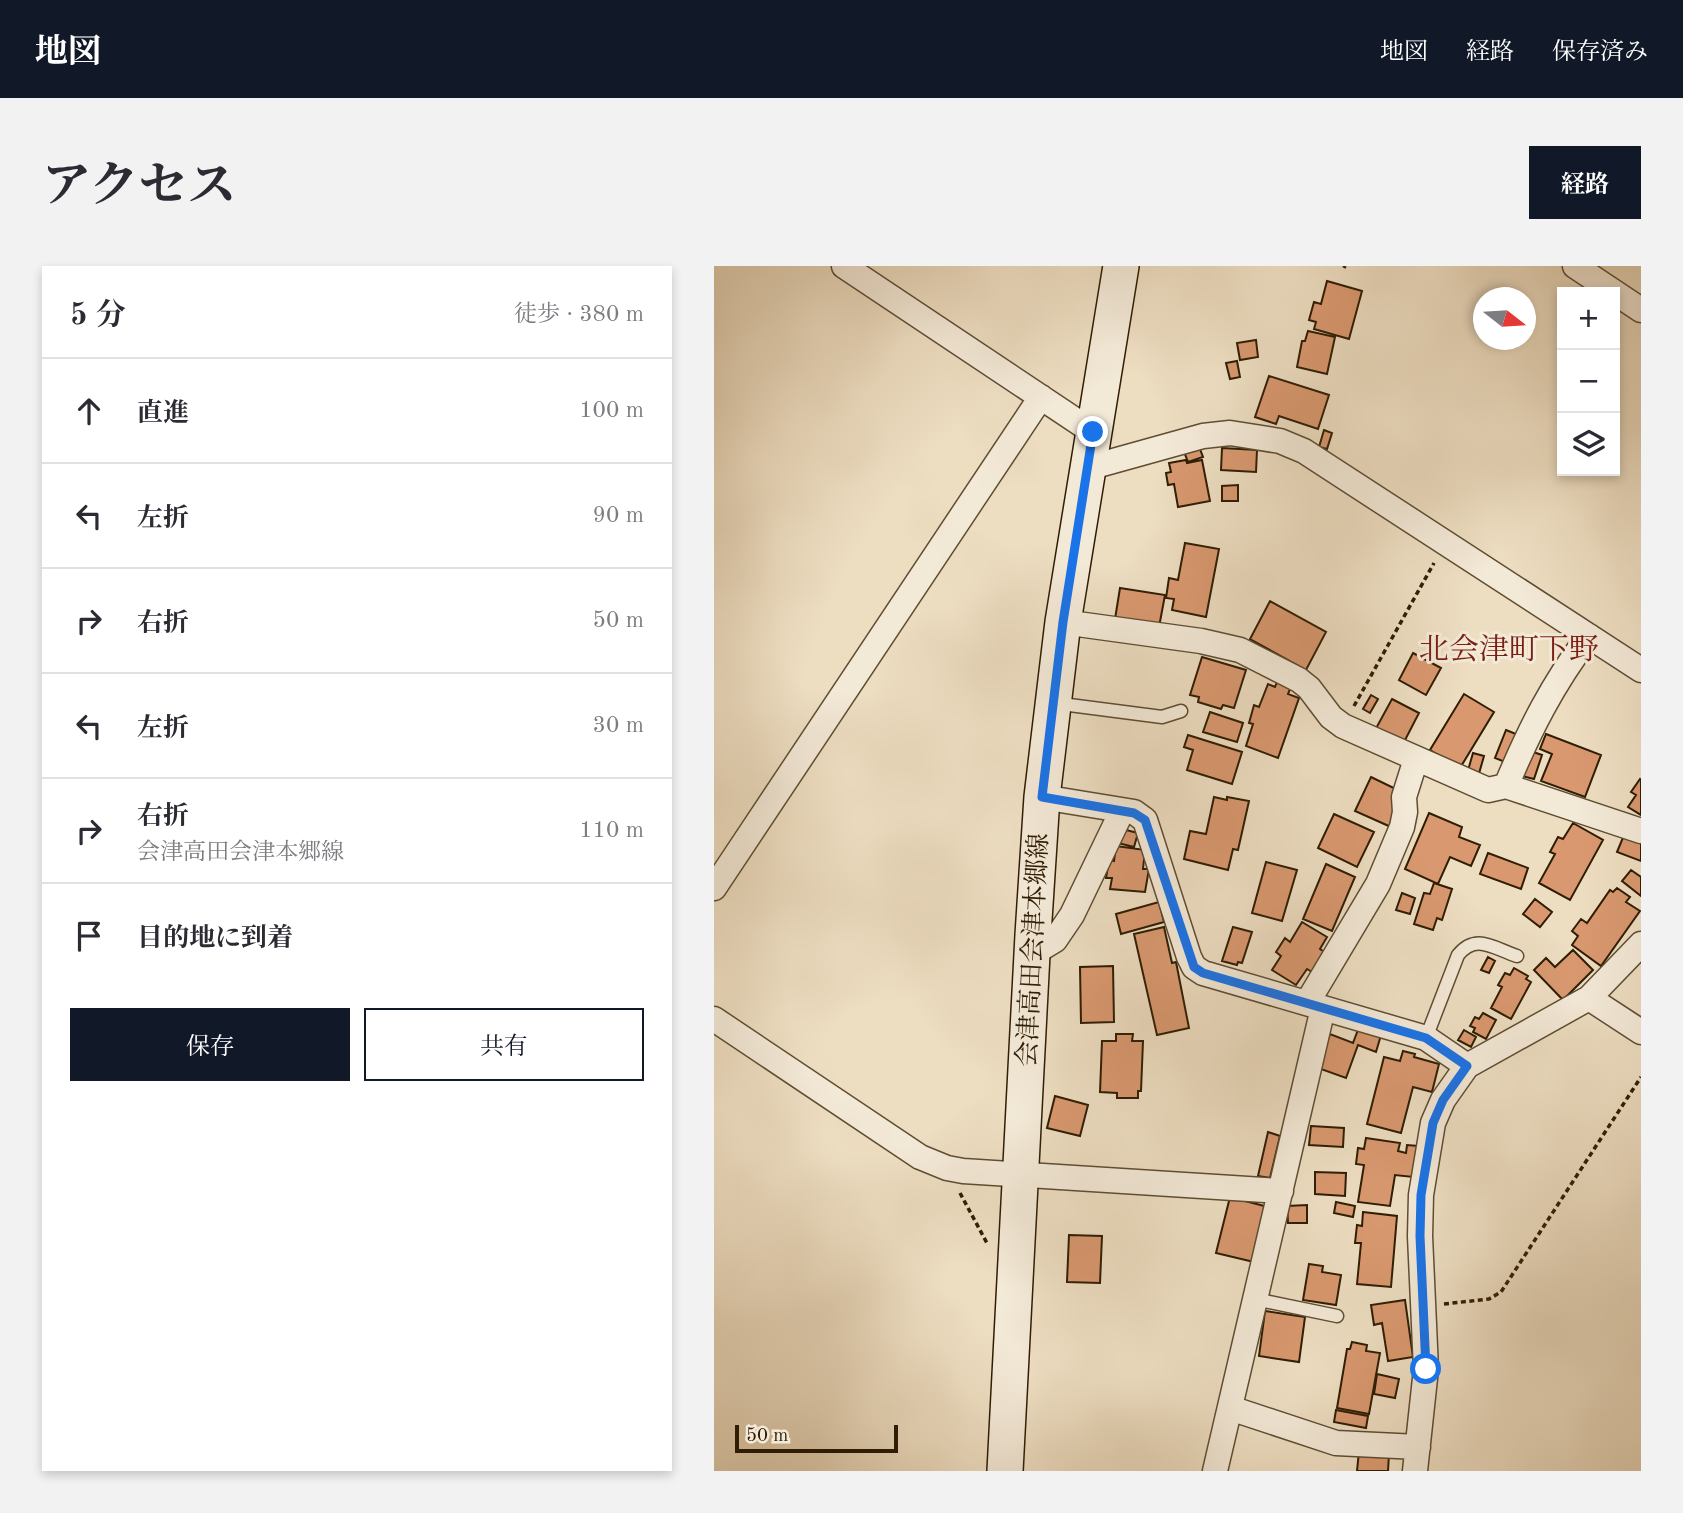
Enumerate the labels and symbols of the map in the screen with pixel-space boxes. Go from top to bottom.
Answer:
north arrow [1473,287,1536,350]
route end [1077,416,1108,447]
district label: 北会津町下野 [1419,633,1599,666]
street label: 会津高田会津本郷線 [1013,832,1053,1068]
route start [1410,1353,1441,1384]
scale bar [735,1422,898,1454]

